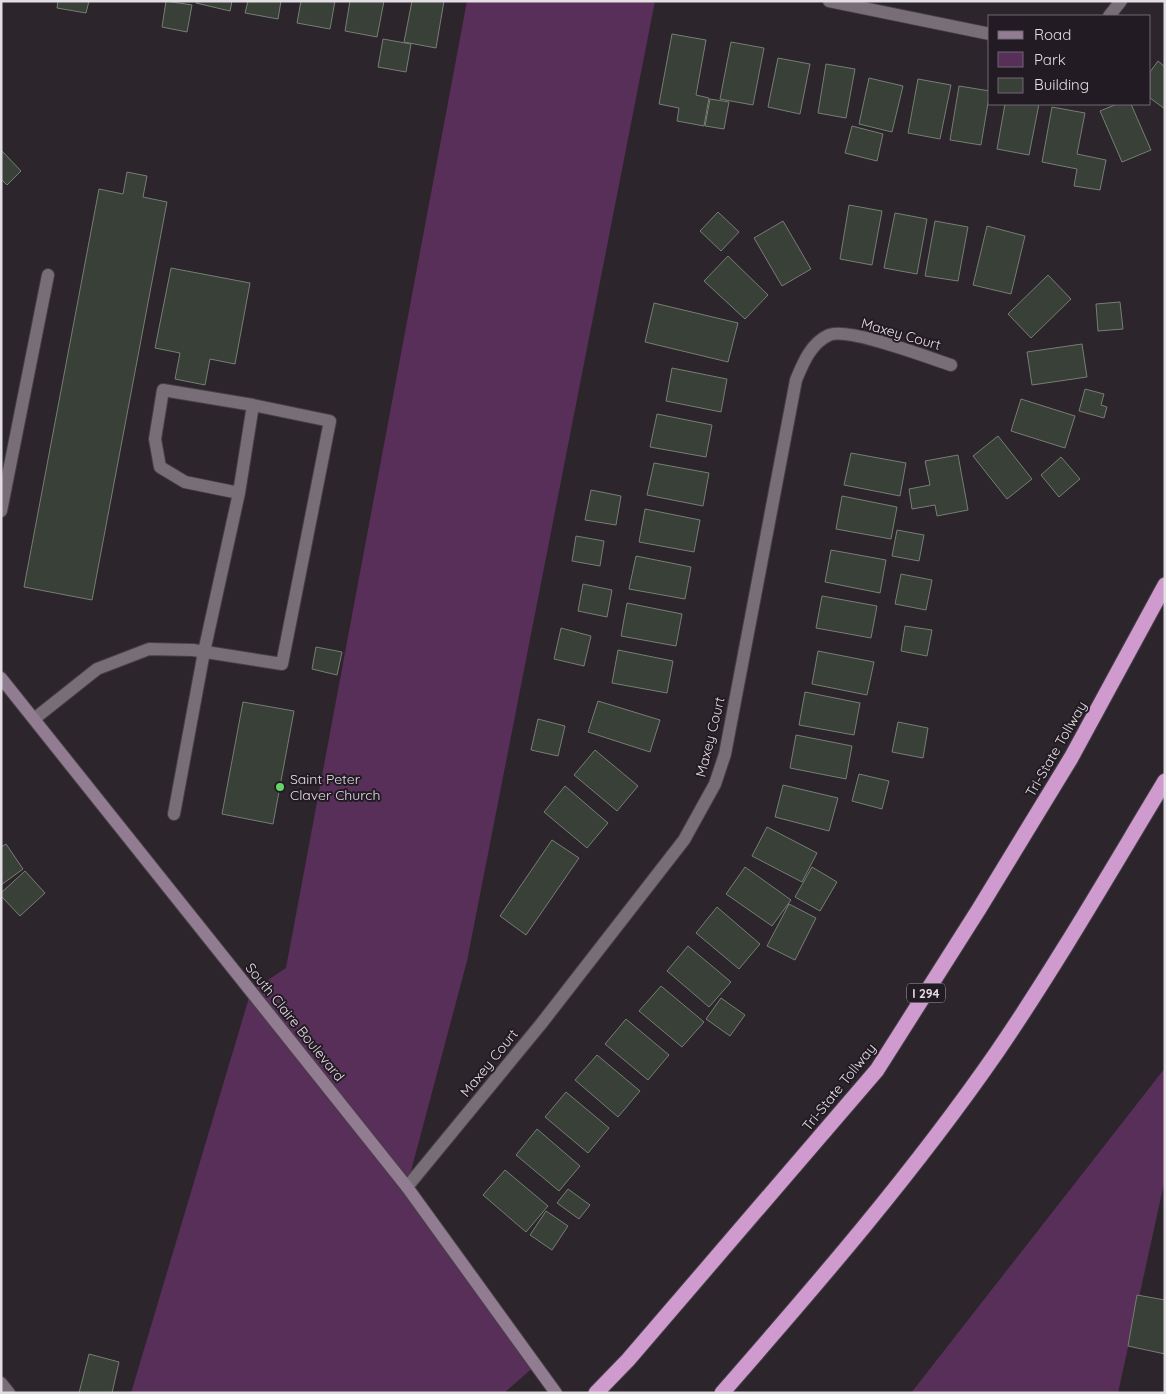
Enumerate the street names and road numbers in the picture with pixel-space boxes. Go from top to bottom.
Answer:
street label: Maxey Court [859,314,943,354]
street label: Maxey Court [691,695,729,779]
street label: Tri-State Tollway [1021,698,1091,800]
street label: South Claire Boulevard [242,959,348,1085]
road number: I 294 [907,984,945,1002]
street label: Maxey Court [456,1025,522,1101]
street label: Tri-State Tollway [798,1040,880,1134]

